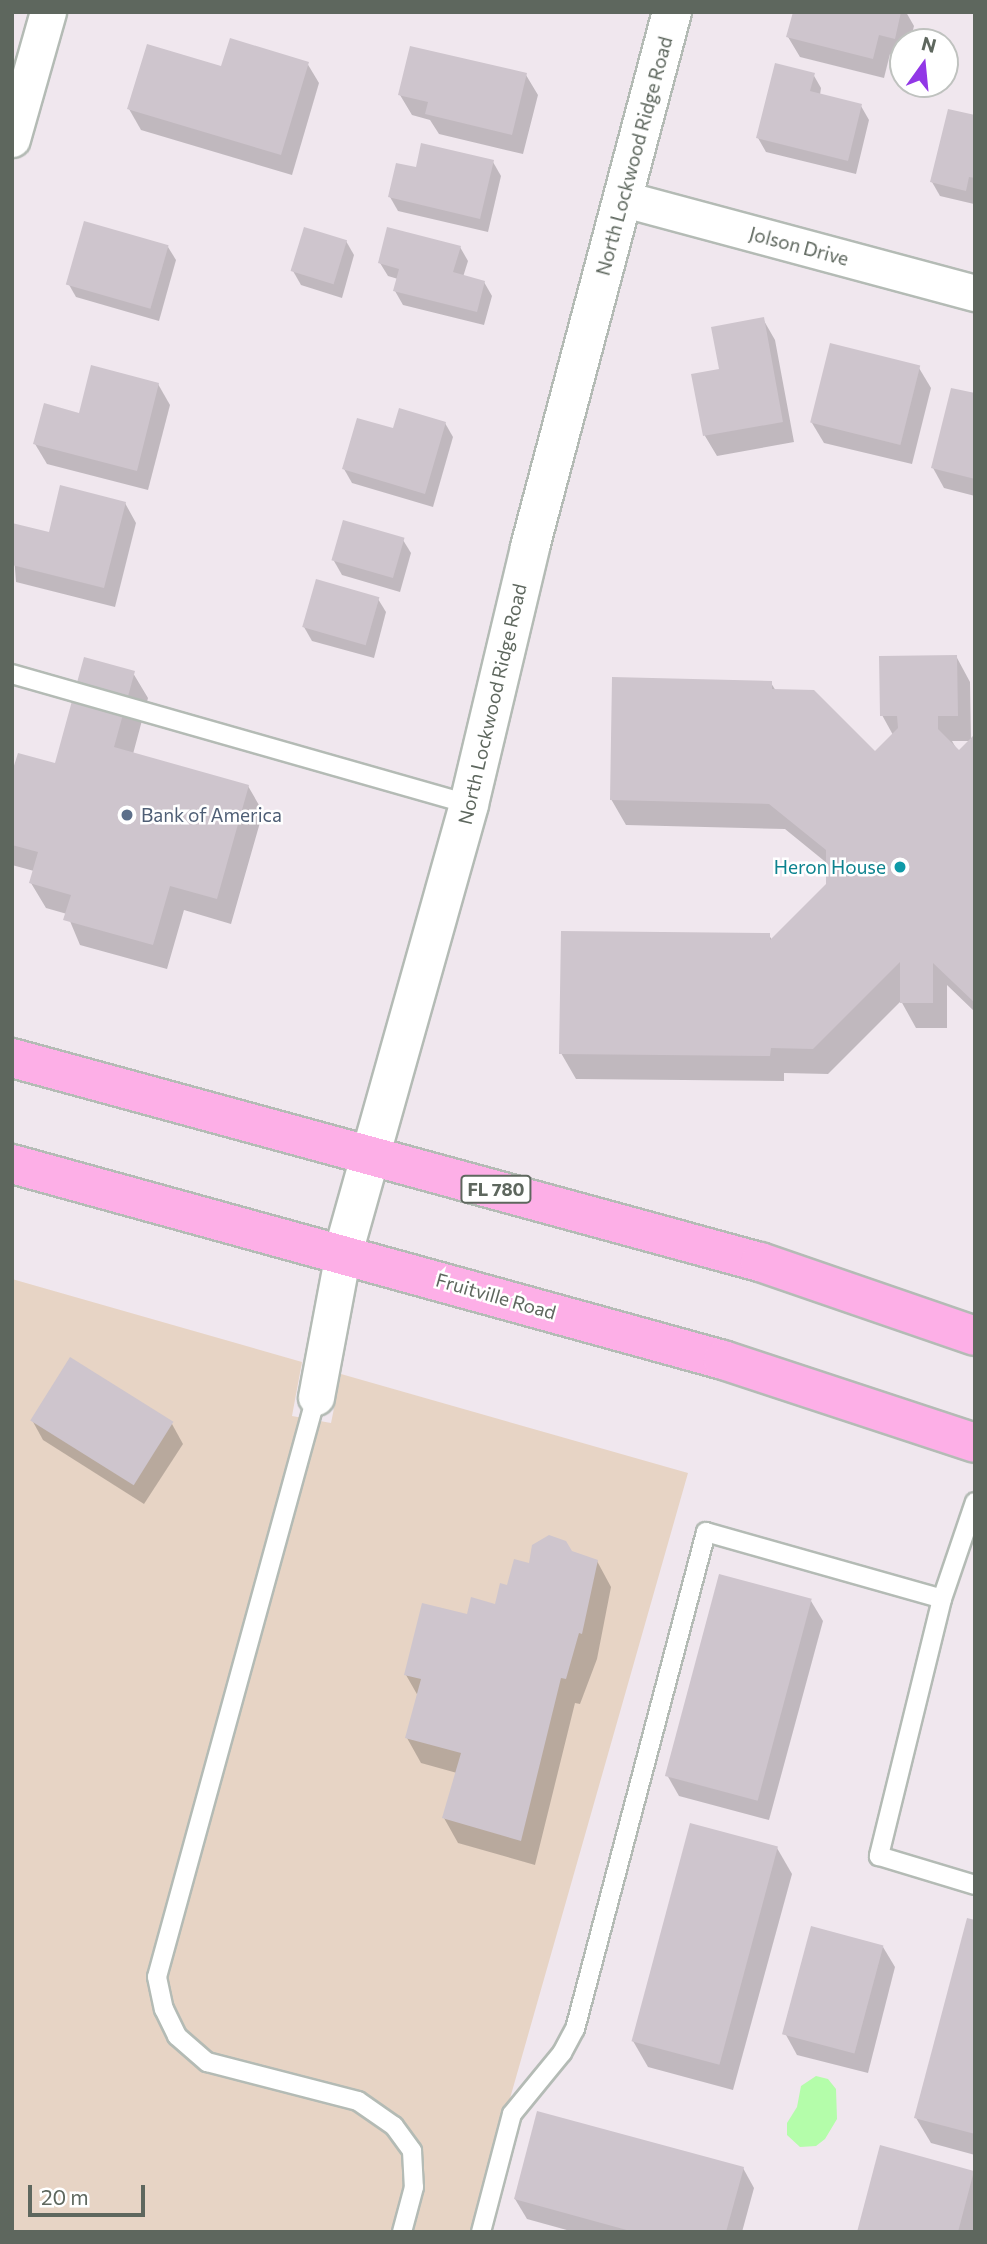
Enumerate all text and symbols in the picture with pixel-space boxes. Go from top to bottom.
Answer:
north arrow [889,28,959,98]
text: N [919,31,939,57]
street label: North Lockwood Ridge Road [591,34,677,278]
street label: Jolson Drive [747,222,851,270]
street label: North Lockwood Ridge Road [453,581,531,827]
place label: Bank of America [141,804,282,826]
marker: Bank of America [119,807,135,823]
place label: Heron House [774,856,886,878]
marker: Heron House [892,859,908,875]
road number: FL 780 [459,1174,533,1204]
street label: Fruitville Road [433,1268,559,1324]
scale bar [32,2170,149,2214]
text: 20 m [41,2184,89,2209]

